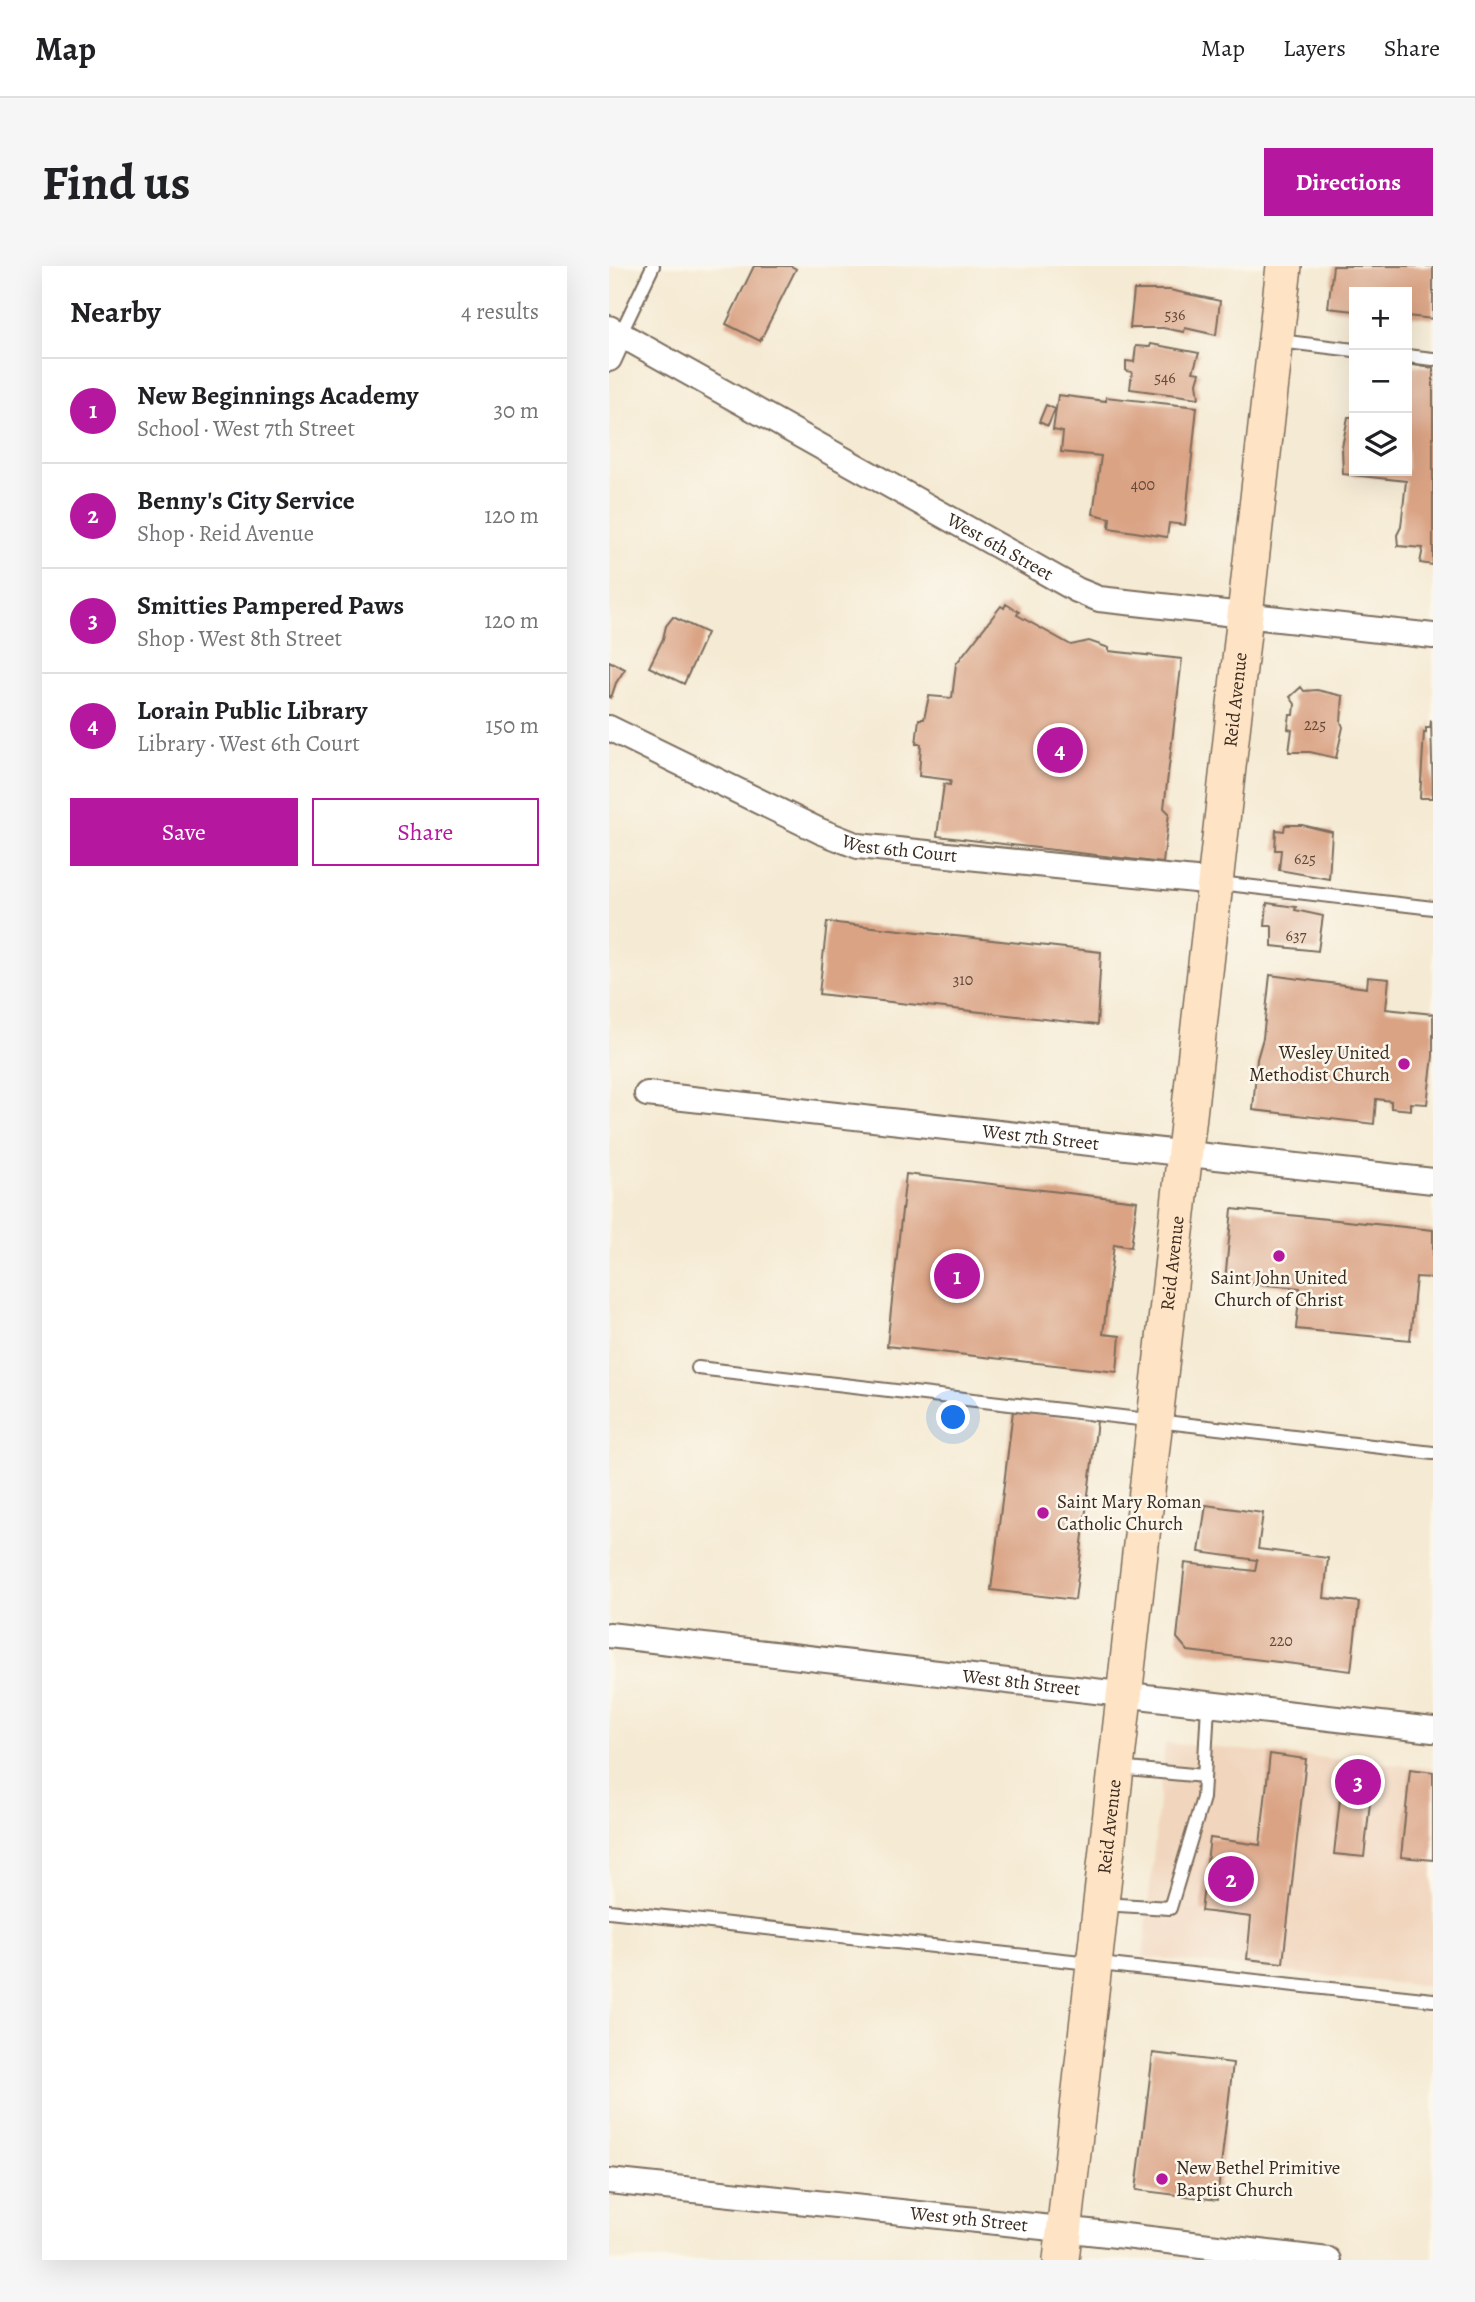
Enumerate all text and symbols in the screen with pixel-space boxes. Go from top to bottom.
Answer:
text: Map [35,26,96,71]
text: Map [1201,32,1245,64]
text: Layers [1283,32,1346,64]
text: Share [1384,32,1440,64]
button: Directions [1264,148,1433,216]
text: Find us [42,149,190,216]
map controls [1349,287,1412,476]
button: + [1349,287,1412,350]
text: Nearby [70,292,161,332]
text: 4 results [461,296,539,327]
house number: 536 [1165,304,1185,326]
button: − [1349,350,1412,413]
house number: 546 [1154,367,1176,389]
text: New Beginnings Academy [137,378,418,413]
text: 1 [89,395,97,426]
text: 30 m [493,395,539,426]
text: School · West 7th Street [137,413,355,444]
button: layers [1349,413,1412,476]
house number: 400 [1131,474,1155,496]
text: Benny's City Service [137,483,355,518]
text: 2 [87,500,99,531]
text: 120 m [484,500,539,531]
street label: West 6th Street [941,506,1058,587]
text: Shop · Reid Avenue [137,518,314,549]
text: Smitties Pampered Paws [137,588,404,623]
text: 3 [88,605,98,636]
text: 120 m [484,605,539,636]
text: Shop · West 8th Street [137,623,342,654]
street label: Reid Avenue [1217,651,1254,749]
text: Lorain Public Library [137,693,367,728]
text: 4 [88,710,98,741]
text: 150 m [485,710,539,741]
house number: 225 [1304,714,1326,736]
pin: 4 [1037,724,1083,776]
text: Library · West 6th Court [137,728,360,759]
button: Save [70,798,298,866]
button: Share [312,798,539,866]
street label: West 6th Court [837,827,958,869]
house number: 625 [1294,848,1316,870]
house number: 637 [1286,925,1307,947]
house number: 310 [953,969,973,991]
place label: Wesley United Methodist Church [1249,1040,1391,1088]
marker: Wesley United Methodist Church [1396,1056,1412,1072]
street label: West 7th Street [980,1118,1100,1157]
street label: Reid Avenue [1154,1214,1191,1312]
marker: Saint John United Church of Christ [1271,1248,1287,1264]
pin: 1 [934,1250,980,1302]
place label: Saint John United Church of Christ [1211,1265,1348,1313]
your location [936,1400,970,1434]
place label: Saint Mary Roman Catholic Church [1057,1489,1201,1537]
marker: Saint Mary Roman Catholic Church [1035,1505,1051,1521]
house number: 220 [1269,1630,1293,1652]
street label: West 8th Street [960,1663,1082,1702]
pin: 3 [1335,1756,1381,1808]
street label: Reid Avenue [1091,1778,1128,1876]
pin: 2 [1208,1853,1254,1905]
place label: New Bethel Primitive Baptist Church [1176,2155,1340,2203]
marker: New Bethel Primitive Baptist Church [1154,2171,1170,2187]
street label: West 9th Street [908,2200,1029,2238]

